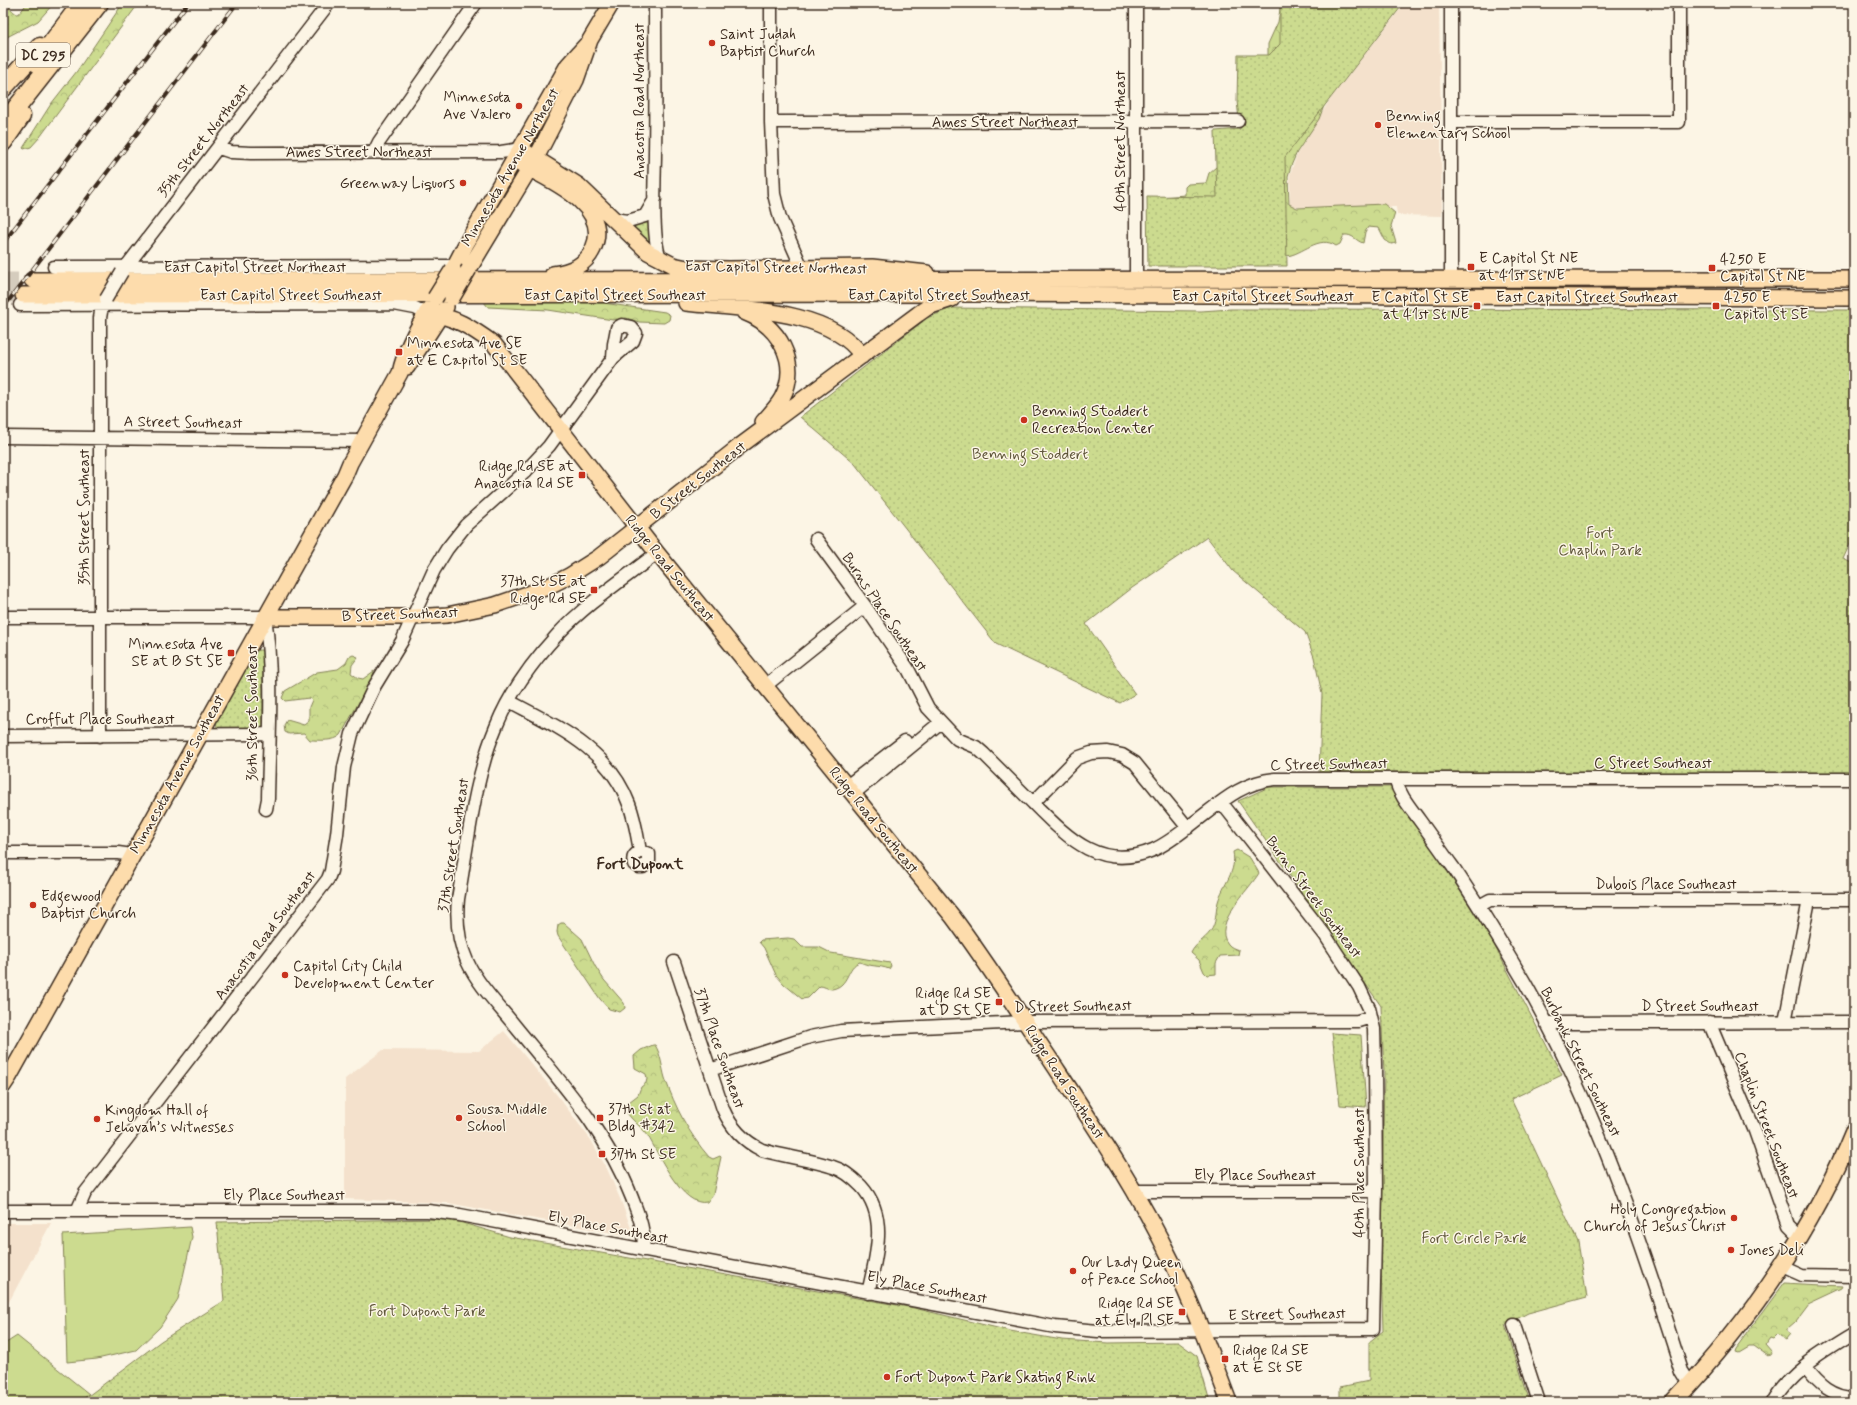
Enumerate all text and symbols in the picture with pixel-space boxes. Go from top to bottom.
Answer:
street label: Anacostia Road Northeast [630,22,650,179]
place label: Saint Judah Baptist Church [720,25,816,62]
marker: Saint Judah Baptist Church [707,38,717,48]
road number: DC 295 [16,43,70,67]
street label: 40th Street Northeast [1111,70,1131,212]
street label: 35th Street Northeast [153,79,255,201]
street label: Minnesota Avenue Northeast [457,84,565,250]
place label: Minnesota Ave Valero [443,88,511,125]
marker: Minnesota Ave Valero [514,101,524,111]
place label: Benning Elementary School [1386,107,1511,144]
street label: Ames Street Northeast [932,113,1079,133]
marker: Benning Elementary School [1373,120,1383,130]
street label: Ames Street Northeast [286,143,433,163]
place label: Greenway Liquors [340,174,455,194]
marker: Greenway Liquors [458,178,468,188]
place label: E Capitol St NE at 41st St NE [1479,249,1578,286]
place label: 4250 E Capitol St NE [1720,250,1806,287]
street label: East Capitol Street Northeast [685,256,868,280]
street label: East Capitol Street Northeast [164,258,347,278]
marker: E Capitol St NE at 41st St NE [1466,262,1476,272]
marker: 4250 E Capitol St NE [1707,263,1717,273]
street label: East Capitol Street Southeast [200,286,383,306]
street label: East Capitol Street Southeast [524,286,707,306]
street label: East Capitol Street Southeast [848,286,1031,306]
street label: East Capitol Street Southeast [1172,287,1355,307]
place label: E Capitol St SE at 41st St NE [1372,288,1469,325]
street label: East Capitol Street Southeast [1496,288,1679,308]
place label: 4250 E Capitol St SE [1724,288,1808,325]
marker: E Capitol St SE at 41st St NE [1472,301,1482,311]
marker: 4250 E Capitol St SE [1711,301,1721,311]
place label: Minnesota Ave SE at E Capitol St SE [407,334,528,371]
marker: Minnesota Ave SE at E Capitol St SE [394,347,404,357]
place label: Benning Stoddert Recreation Center [1032,402,1155,439]
street label: A Street Southeast [123,412,243,434]
marker: Benning Stoddert Recreation Center [1019,415,1029,425]
street label: B Street Southeast [646,437,751,525]
park label: Benning Stoddert [972,445,1088,466]
street label: 35th Street Southeast [75,448,95,585]
place label: Ridge Rd SE at Anacostia Rd SE [474,457,574,494]
marker: Ridge Rd SE at Anacostia Rd SE [577,470,587,480]
street label: Ridge Road Southeast [619,511,719,628]
park label: Fort Chaplin Park [1558,524,1642,561]
street label: Burns Place Southeast [837,549,932,677]
place label: 37th St SE at Ridge Rd SE [500,572,586,610]
marker: 37th St SE at Ridge Rd SE [589,585,599,595]
street label: B Street Southeast [341,603,459,627]
place label: Minnesota Ave SE at B St SE [128,635,223,672]
street label: 36th Street Southeast [243,644,263,781]
marker: Minnesota Ave SE at B St SE [226,648,236,658]
street label: Minnesota Avenue Southeast [126,691,230,858]
street label: Croffut Place Southeast [25,710,175,730]
street label: C Street Southeast [1270,754,1389,776]
street label: C Street Southeast [1594,754,1713,774]
street label: Ridge Road Southeast [823,763,923,880]
street label: 37th Street Southeast [433,776,475,914]
street label: Burns Street Southeast [1261,832,1366,963]
district label: Fort Dupont [596,854,684,875]
street label: Anacostia Road Southeast [211,866,321,1004]
street label: Dubois Place Southeast [1595,875,1737,895]
place label: Edgewood Baptist Church [41,887,137,924]
marker: Edgewood Baptist Church [28,900,38,910]
place label: Capitol City Child Development Center [293,957,435,994]
marker: Capitol City Child Development Center [280,970,290,980]
place label: Ridge Rd SE at D St SE [915,984,991,1021]
street label: Burbank Street Southeast [1535,984,1625,1141]
street label: 37th Place Southeast [689,985,749,1112]
street label: D Street Southeast [1014,996,1133,1018]
marker: Ridge Rd SE at D St SE [994,997,1004,1007]
street label: D Street Southeast [1641,997,1759,1017]
street label: Ridge Road Southeast [1019,1022,1109,1145]
street label: Chaplin Street Southeast [1729,1049,1804,1202]
place label: Sousa Middle School [467,1100,547,1137]
place label: 37th St at Bldg #342 [608,1100,676,1137]
place label: Kingdom Hall of Jehovah’s Witnesses [105,1101,234,1138]
street label: 40th Place Southeast [1350,1108,1370,1238]
marker: Sousa Middle School [454,1113,464,1123]
marker: 37th St at Bldg #342 [595,1113,605,1123]
marker: Kingdom Hall of Jehovah’s Witnesses [92,1114,102,1124]
place label: 37th St SE [610,1145,676,1165]
marker: 37th St SE [597,1149,607,1159]
street label: Ely Place Southeast [1194,1166,1317,1186]
street label: Ely Place Southeast [223,1186,346,1206]
place label: Holy Congregation Church of Jesus Christ [1583,1200,1727,1237]
street label: Ely Place Southeast [546,1207,670,1250]
marker: Holy Congregation Church of Jesus Christ [1729,1213,1739,1223]
park label: Fort Circle Park [1421,1229,1527,1249]
place label: Jones Deli [1739,1241,1804,1261]
marker: Jones Deli [1726,1245,1736,1255]
place label: Our Lady Queen of Peace School [1081,1253,1182,1290]
marker: Our Lady Queen of Peace School [1068,1266,1078,1276]
street label: Ely Place Southeast [865,1267,989,1310]
place label: Ridge Rd SE at Ely Pl SE [1095,1294,1174,1331]
park label: Fort Dupont Park [369,1302,486,1322]
street label: E Street Southeast [1228,1304,1347,1326]
marker: Ridge Rd SE at Ely Pl SE [1177,1307,1187,1317]
place label: Ridge Rd SE at E St SE [1233,1341,1309,1378]
marker: Ridge Rd SE at E St SE [1220,1354,1230,1364]
place label: Fort Dupont Park Skating Rink [895,1368,1096,1389]
marker: Fort Dupont Park Skating Rink [882,1372,892,1382]

